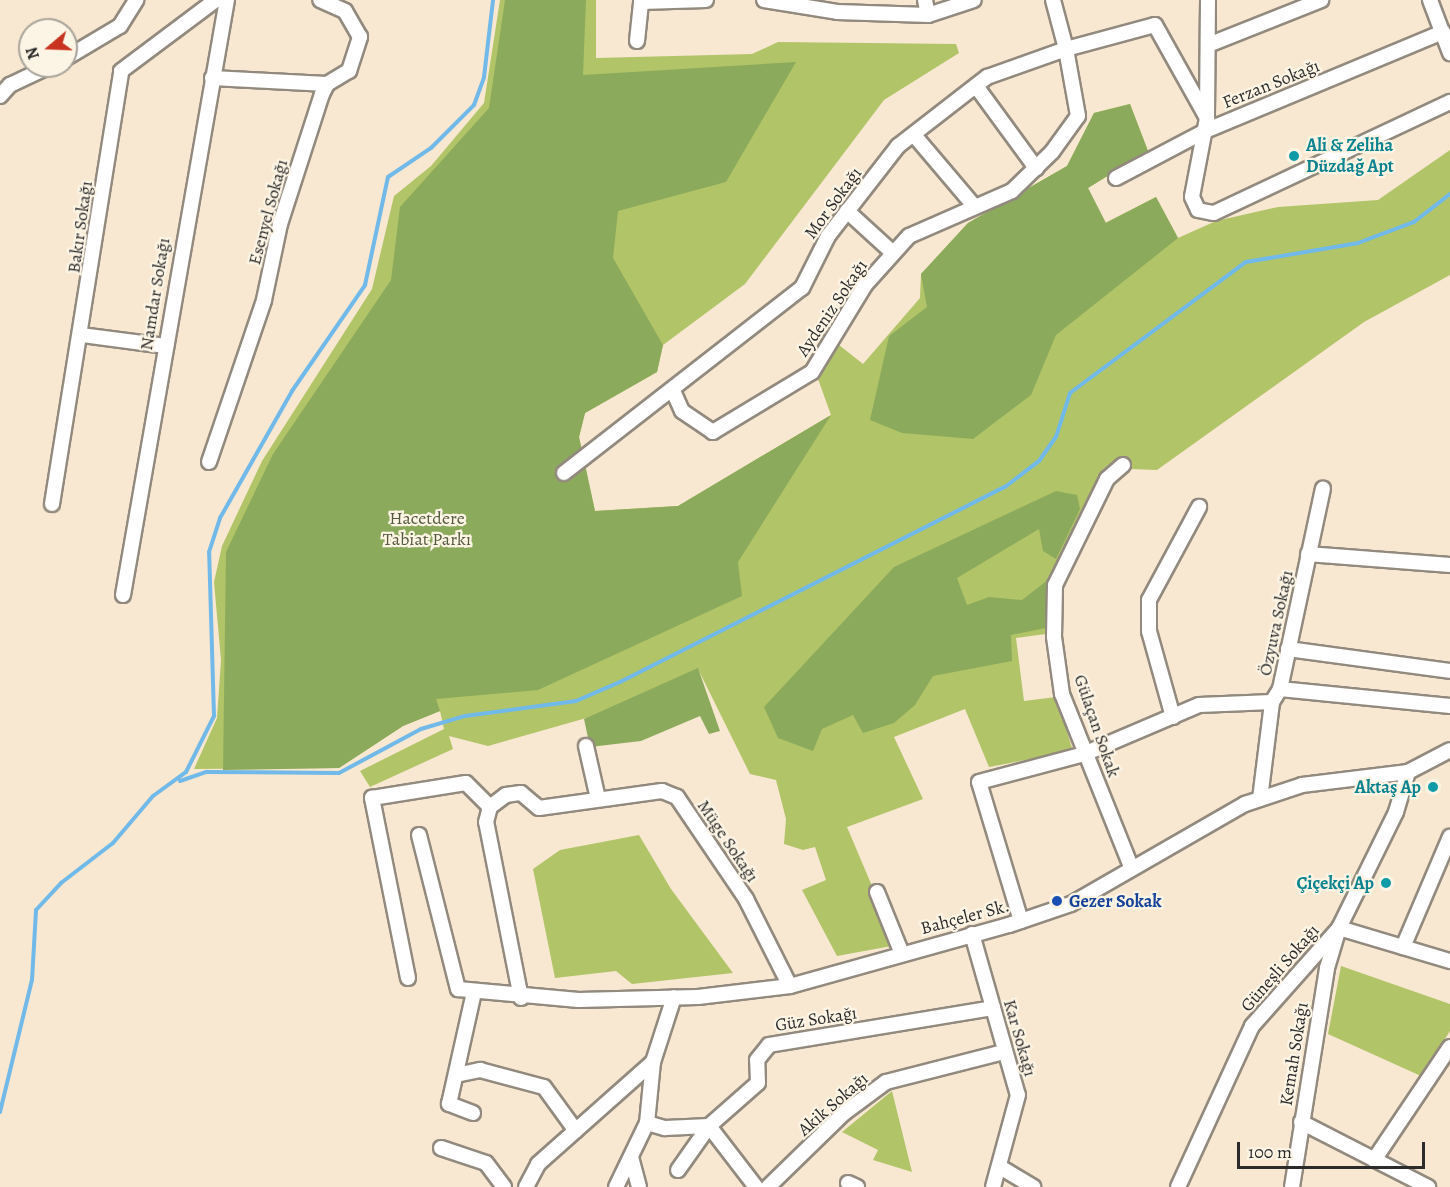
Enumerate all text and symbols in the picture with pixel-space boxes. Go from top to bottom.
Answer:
north arrow [18,18,78,78]
text: N [21,44,45,62]
street label: Ferzan Sokağı [1219,55,1323,113]
place label: Ali & Zeliha Düzdağ Apt [1306,135,1394,178]
marker: Ali & Zeliha Düzdağ Apt [1287,149,1301,163]
street label: Esenyel Sokağı [244,157,292,267]
street label: Mor Sokağı [800,163,866,243]
street label: Bakır Sokağı [63,180,97,274]
street label: Namdar Sokağı [135,236,175,352]
street label: Aydeniz Sokağı [792,256,872,360]
park label: Hacetdere Tabiat Parkı [383,508,471,550]
street label: Özyuva Sokağı [1254,568,1298,678]
street label: Gülaçan Sokak [1069,672,1125,780]
place label: Aktaş Ap [1355,776,1421,798]
marker: Aktaş Ap [1426,780,1440,794]
street label: Müge Sokağı [693,796,763,886]
place label: Çiçekçi Ap [1297,872,1374,894]
marker: Çiçekçi Ap [1379,876,1393,890]
place label: Gezer Sokak [1069,890,1162,912]
marker: Gezer Sokak [1050,894,1064,908]
street label: Bahçeler Sk. [918,895,1012,939]
street label: Güneşli Sokağı [1236,920,1324,1016]
street label: Kar Sokağı [999,997,1041,1079]
street label: Kemah Sokağı [1275,1001,1313,1107]
street label: Güz Sokağı [774,1002,858,1036]
street label: Akik Sokağı [794,1068,872,1140]
scale bar [1240,1130,1428,1168]
text: 100 m [1248,1140,1292,1164]

